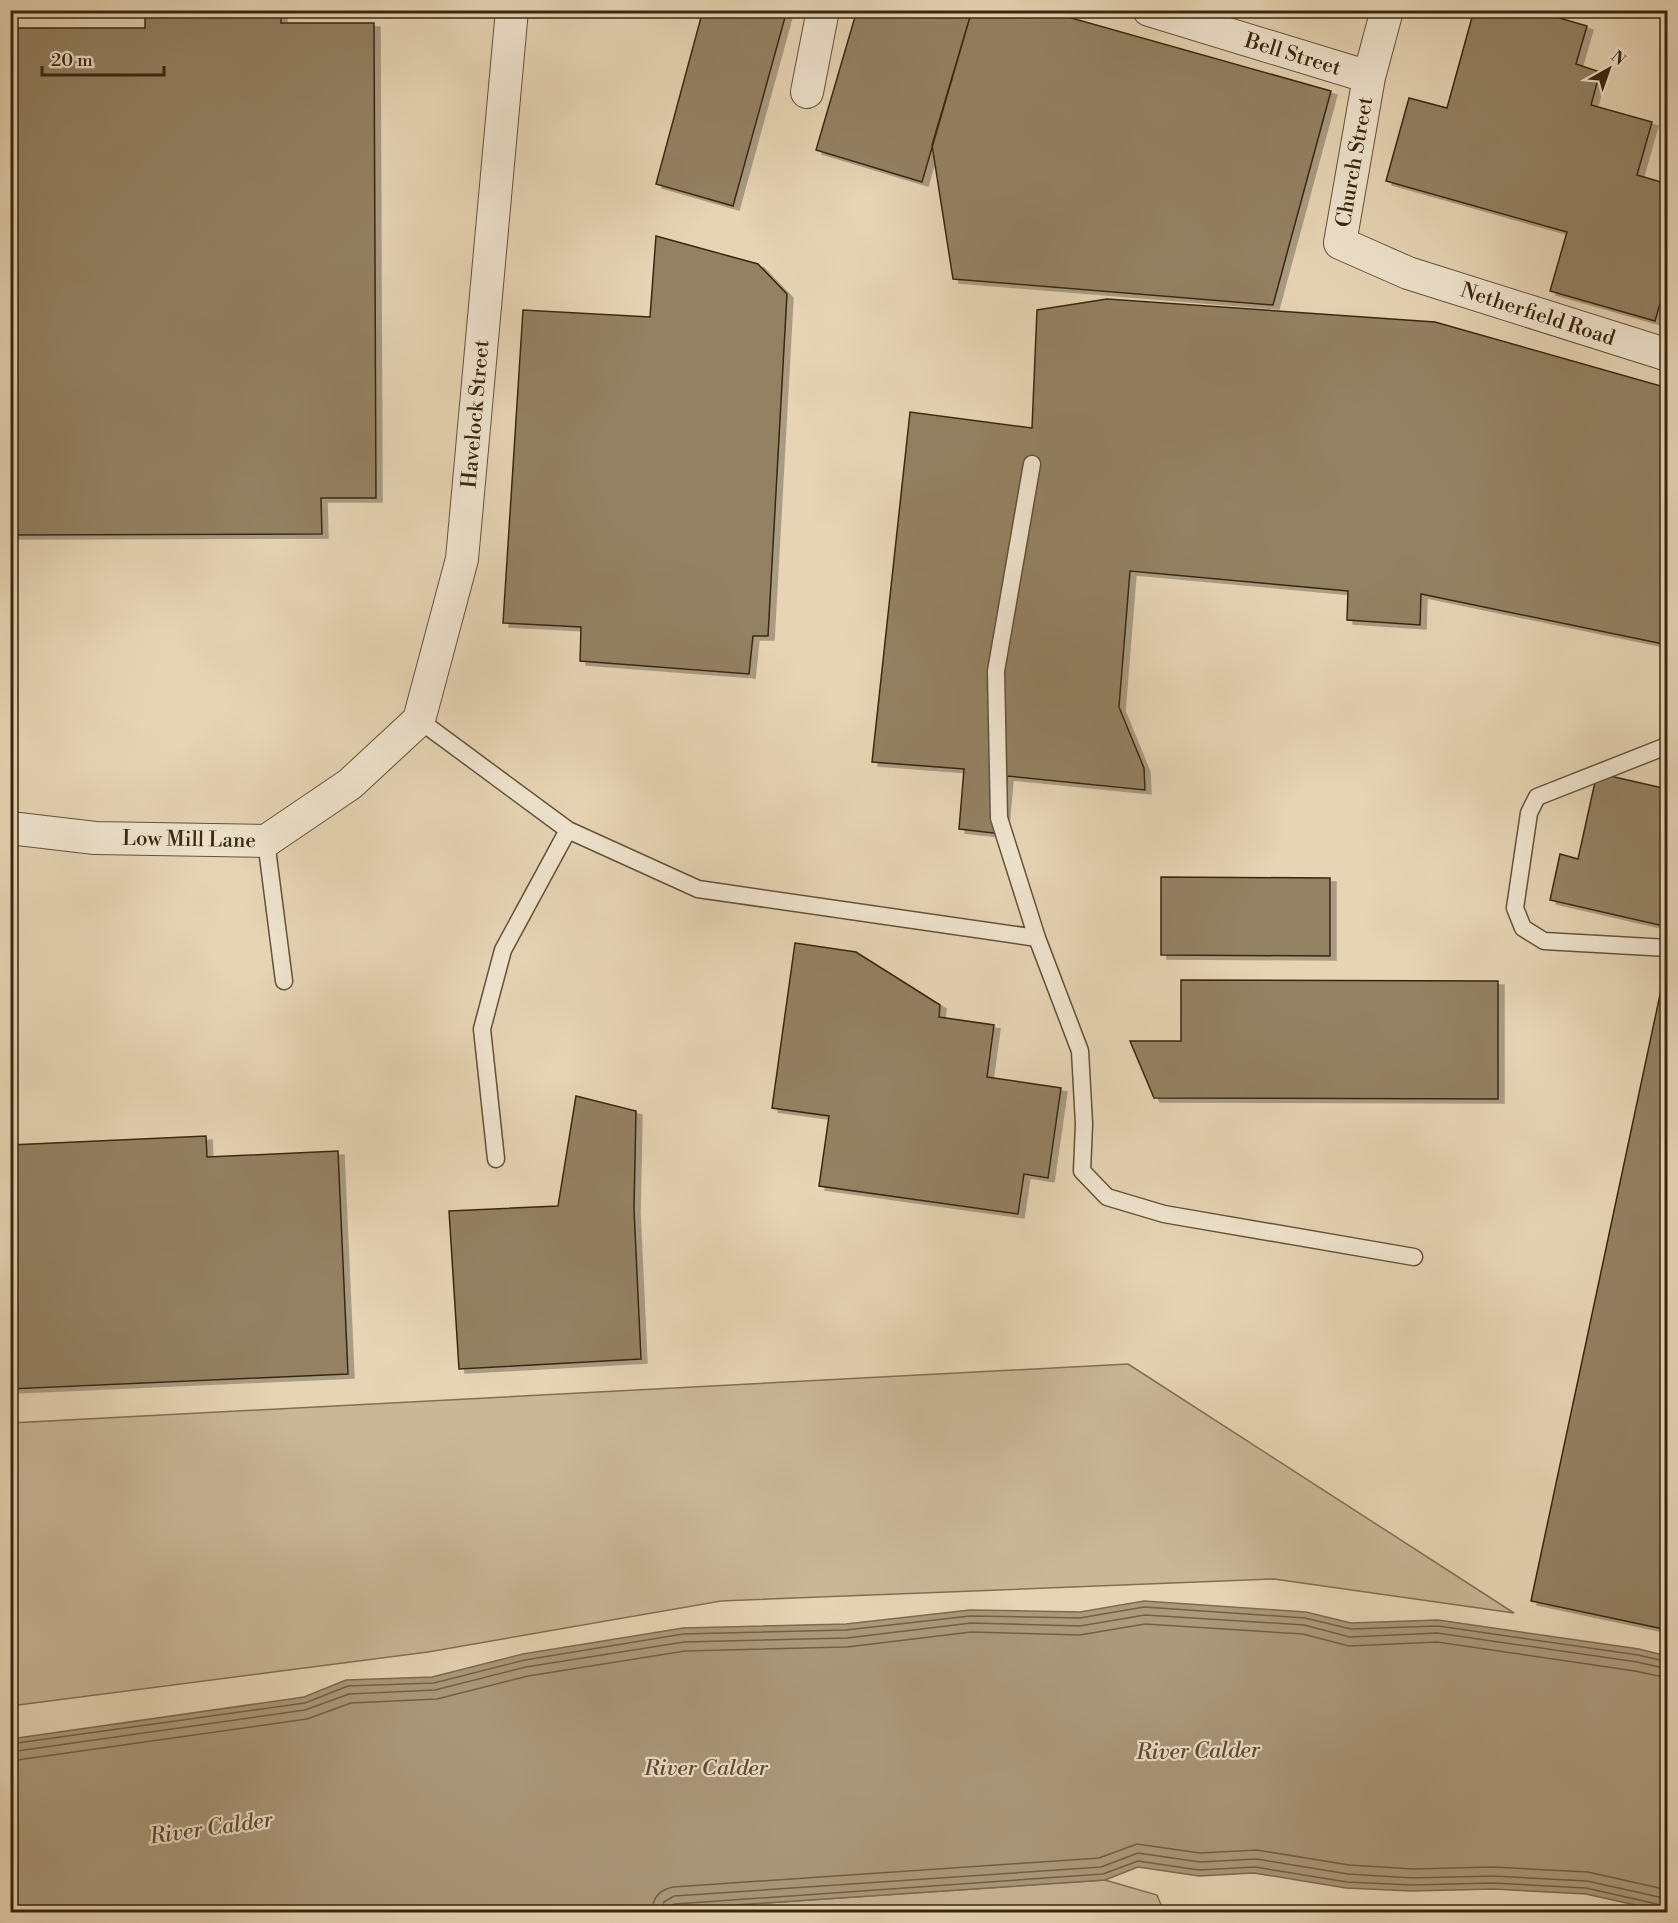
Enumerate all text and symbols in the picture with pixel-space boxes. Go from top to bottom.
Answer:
street label: Bell Street [1241,28,1344,82]
scale bar [42,39,164,77]
north arrow [1579,39,1639,99]
text: N [1607,47,1630,70]
text: 20 m [51,49,93,72]
street label: Church Street [1331,94,1379,229]
street label: Netherfield Road [1457,278,1618,352]
street label: Havelock Street [457,338,495,489]
street label: Low Mill Lane [122,826,256,854]
water label: River Calder [1135,1737,1261,1766]
water label: River Calder [643,1755,769,1782]
water label: River Calder [147,1806,275,1851]

